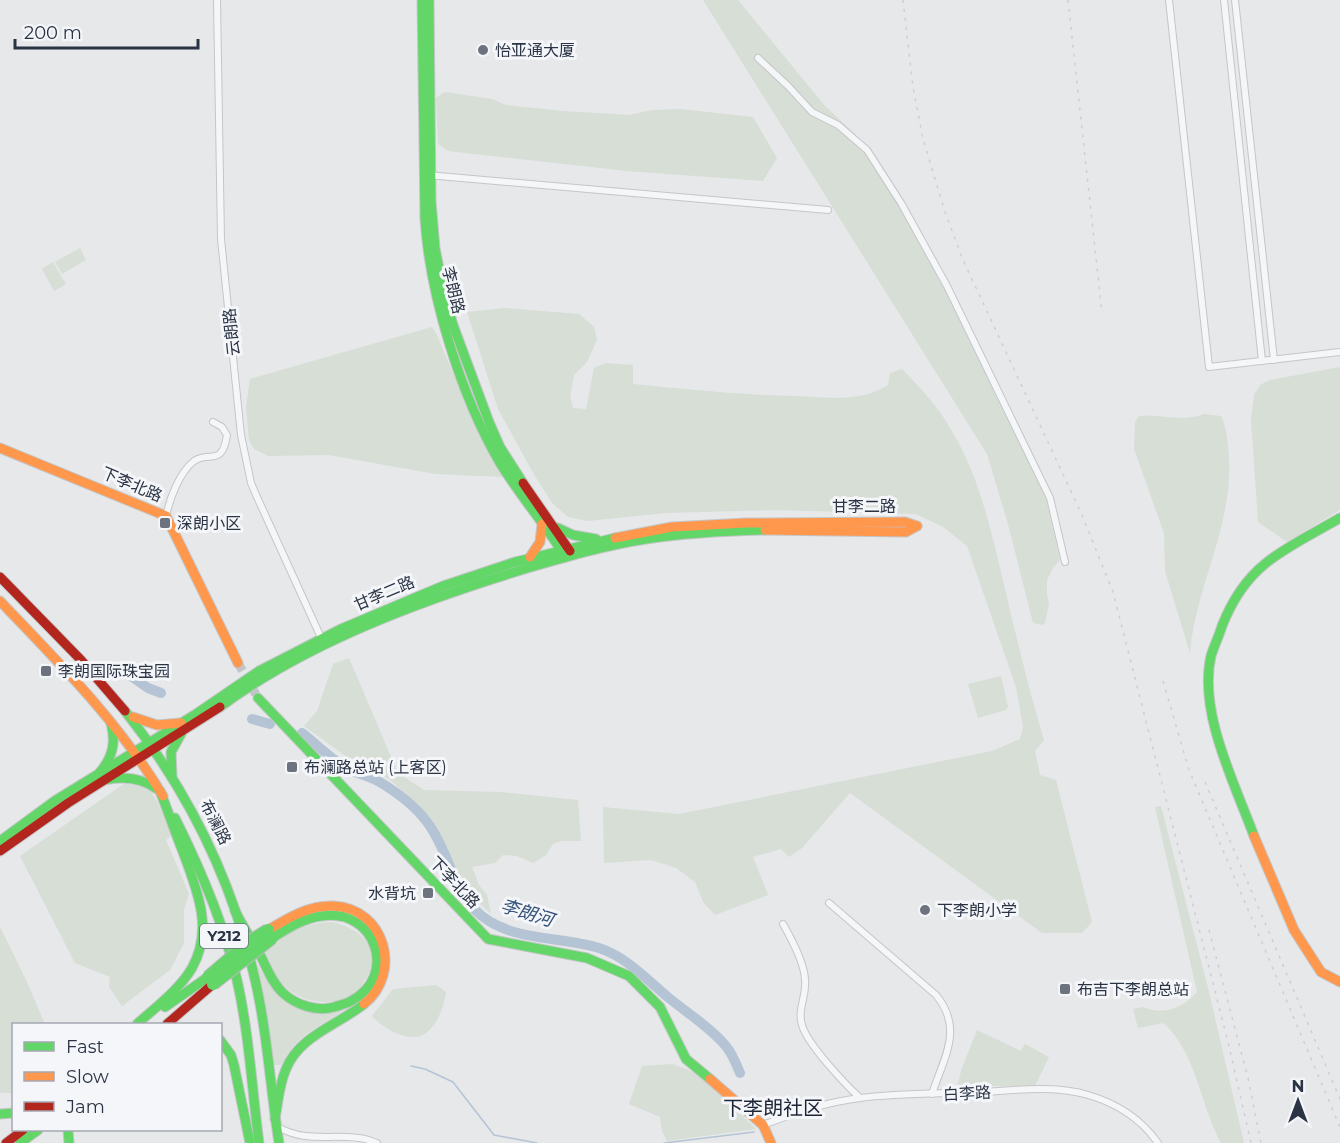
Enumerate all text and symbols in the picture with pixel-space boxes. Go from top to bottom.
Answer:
scale bar [15,12,198,50]
text: 200 m [24,22,82,44]
place label: 怡亚通大厦 [495,41,575,60]
marker: 怡亚通大厦 [476,43,490,57]
street label: 李朗路 [438,265,469,316]
street label: 云朗路 [220,307,243,357]
street label: 下李北路 [99,463,165,506]
street label: 甘李二路 [832,497,896,516]
place label: 深朗小区 [177,514,241,533]
marker: 深朗小区 [158,516,172,530]
street label: 甘李二路 [351,572,417,615]
place label: 李朗国际珠宝园 [58,662,170,681]
marker: 李朗国际珠宝园 [39,664,53,678]
place label: 布澜路总站 (上客区) [304,758,447,777]
marker: 布澜路总站 (上客区) [285,760,299,774]
street label: 布澜路 [196,797,235,848]
street label: 下李北路 [426,853,484,912]
place label: 水背坑 [368,884,416,903]
marker: 水背坑 [421,886,435,900]
water label: 李朗河 [498,895,559,932]
place label: 下李朗小学 [937,901,1017,920]
marker: 下李朗小学 [918,903,932,917]
road number: Y212 [200,924,248,948]
place label: 布吉下李朗总站 [1077,980,1189,999]
marker: 布吉下李朗总站 [1058,982,1072,996]
legend [12,1023,222,1131]
text: Fast [66,1036,104,1058]
text: Slow [66,1066,109,1088]
north arrow [1268,1071,1328,1131]
text: N [1292,1077,1304,1096]
street label: 白李路 [943,1083,991,1104]
text: Jam [65,1096,105,1118]
district label: 下李朗社区 [723,1096,823,1120]

